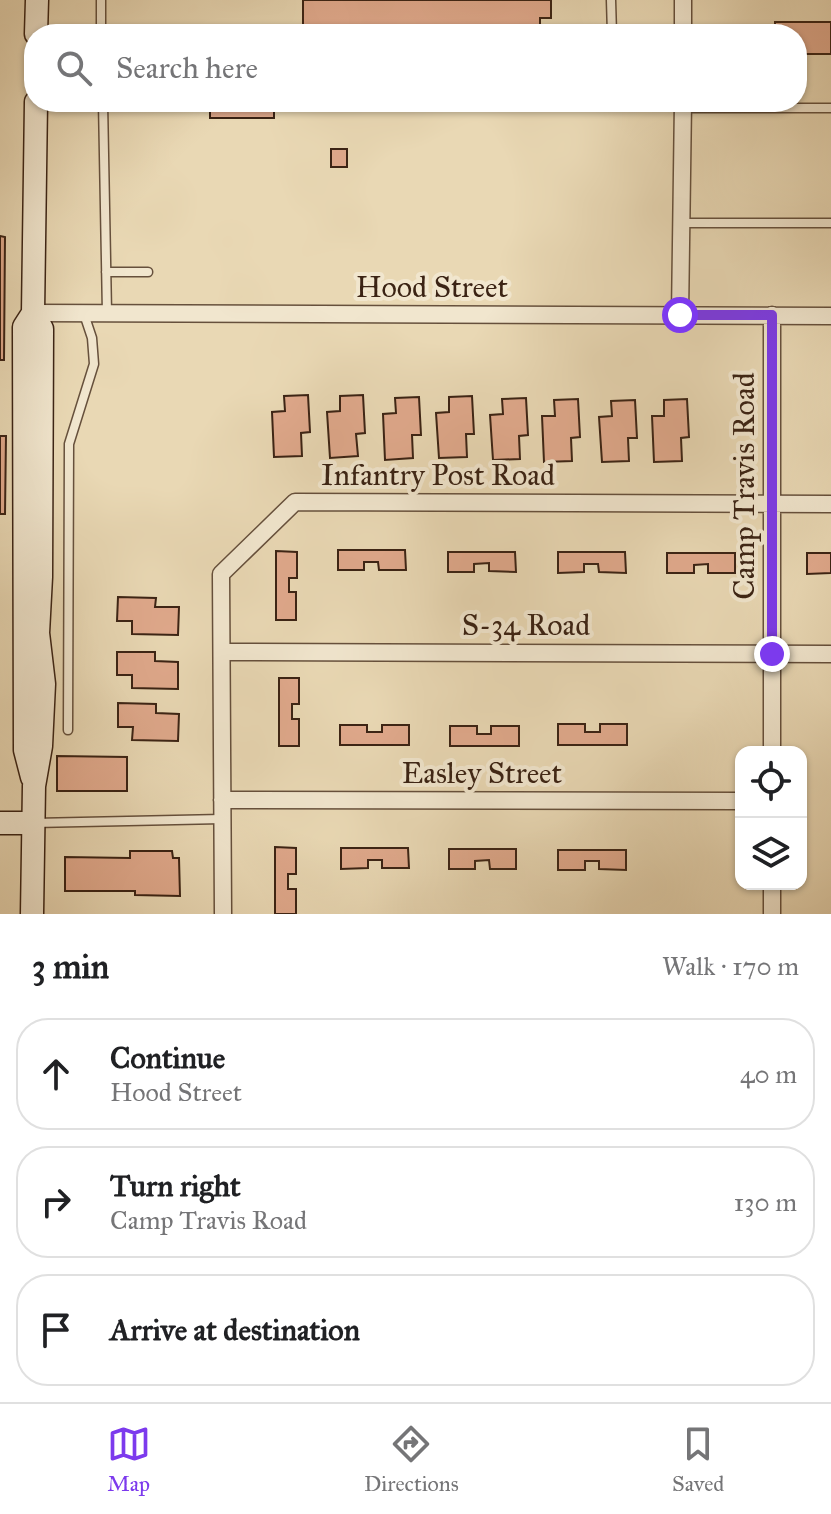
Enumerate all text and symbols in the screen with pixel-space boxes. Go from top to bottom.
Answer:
search box [24,24,807,112]
icon: search [52,46,96,90]
text: Search here [116,50,258,86]
street label: Hood Street [356,269,509,305]
route start [662,297,698,333]
street label: Camp Travis Road [726,372,762,600]
street label: Infantry Post Road [321,457,555,493]
street label: S-34 Road [462,607,590,643]
route end [754,636,790,672]
map controls [735,746,807,890]
button: locate [735,746,807,818]
street label: Easley Street [402,755,563,791]
button: layers [735,818,807,890]
text: 3 min [32,946,109,987]
text: Walk · 170 m [662,950,799,982]
text: Continue [110,1040,225,1076]
icon: ahead [34,1052,78,1096]
text: 40 m [740,1058,797,1090]
text: Hood Street [110,1076,242,1108]
text: Turn right [110,1168,241,1204]
icon: right [34,1180,78,1224]
text: 130 m [734,1186,797,1218]
text: Camp Travis Road [110,1204,307,1236]
icon: arrive [34,1308,78,1352]
text: Arrive at destination [110,1312,360,1348]
tab: Map [107,1422,151,1497]
tab: Directions [364,1422,459,1497]
tab: Saved [672,1422,724,1497]

